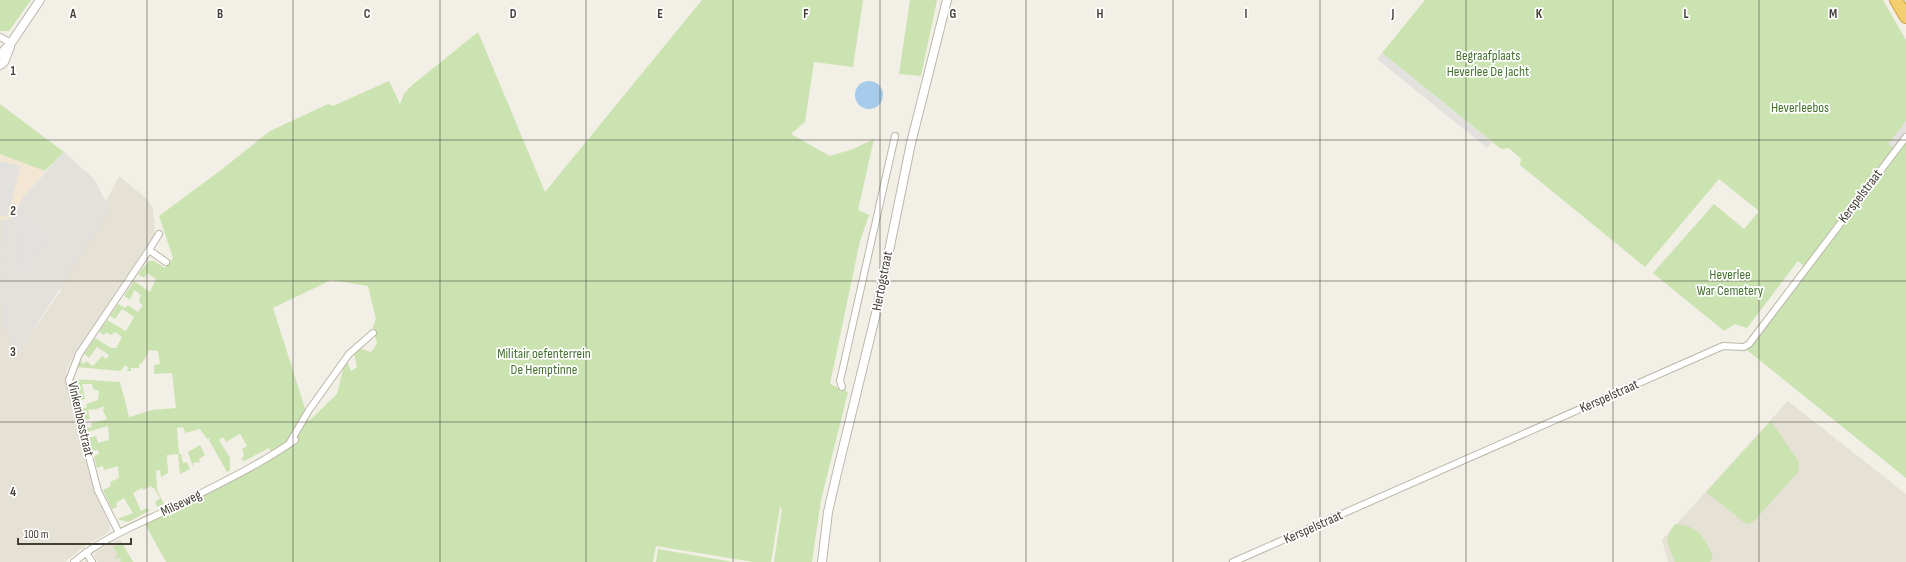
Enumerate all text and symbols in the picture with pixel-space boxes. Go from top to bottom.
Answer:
text: A [69,6,77,22]
text: B [217,6,223,22]
text: C [364,6,371,22]
text: D [510,6,517,22]
text: E [657,6,663,22]
text: F [803,6,809,22]
text: G [950,6,957,22]
text: H [1097,6,1104,22]
text: I [1245,6,1248,22]
text: J [1391,6,1395,22]
text: K [1536,6,1543,22]
text: L [1683,6,1689,22]
text: M [1829,6,1837,22]
park label: Begraafplaats Heverlee De Jacht [1447,47,1529,80]
text: 1 [10,63,16,79]
park label: Heverleebos [1771,99,1829,116]
street label: Kerspelstraat [1834,166,1886,226]
text: 2 [10,203,16,219]
street label: Hertogstraat [868,250,896,312]
park label: Heverlee War Cemetery [1697,266,1764,299]
text: 3 [10,344,16,360]
park label: Militair oefenterrein De Hemptinne [497,345,591,378]
street label: Kerspelstraat [1577,375,1641,417]
street label: Vinkenbosstraat [64,380,98,458]
text: 4 [10,484,16,500]
street label: Milseweg [158,486,204,520]
street label: Kerspelstraat [1281,506,1345,548]
scale bar [18,520,131,546]
text: 100 m [24,527,49,542]

